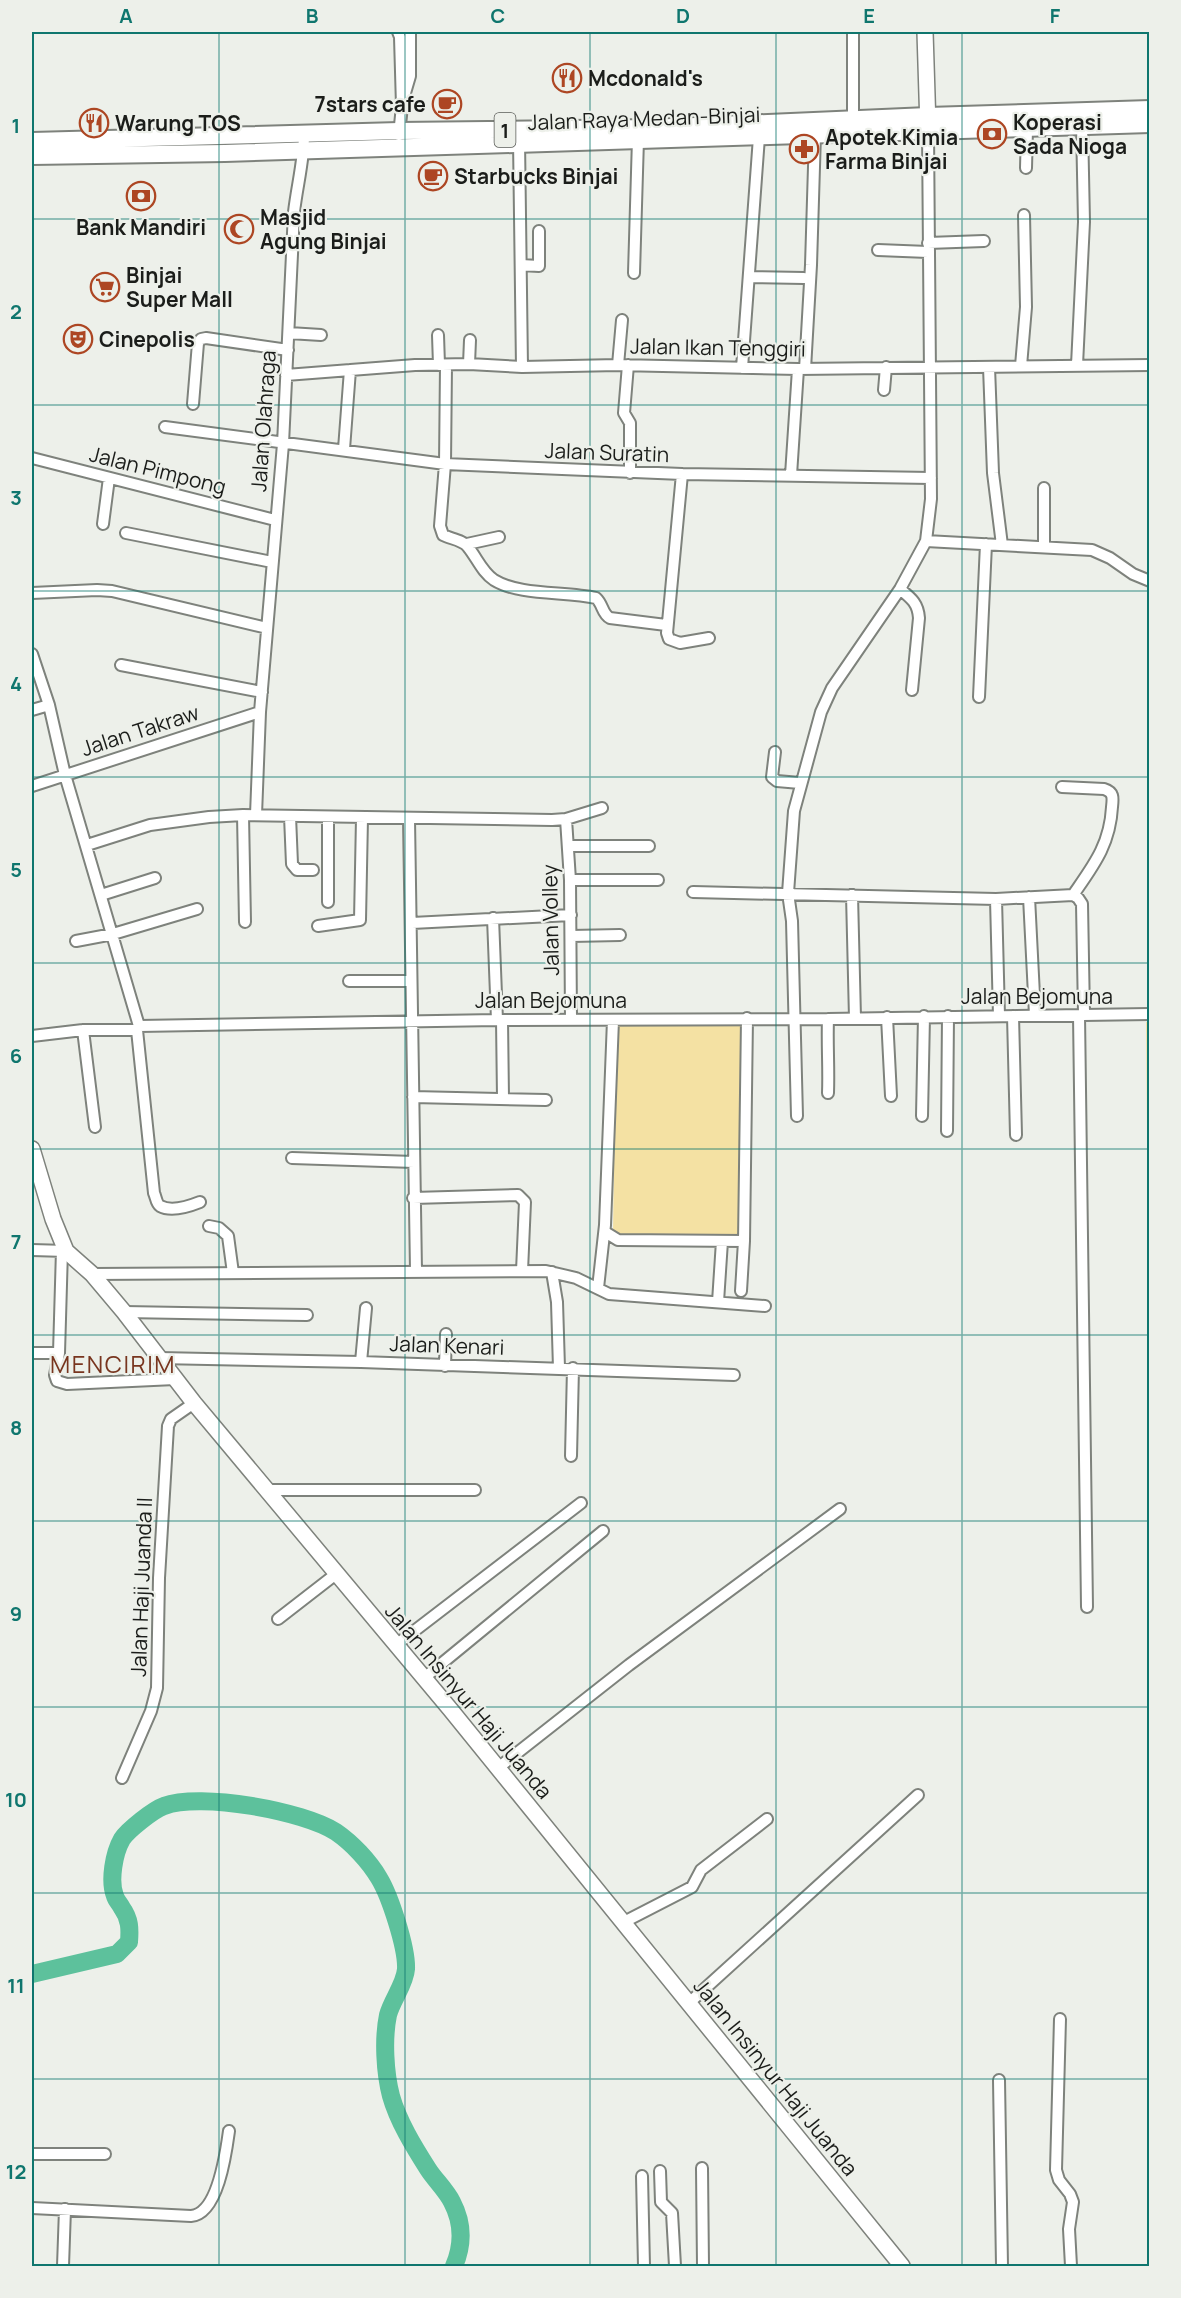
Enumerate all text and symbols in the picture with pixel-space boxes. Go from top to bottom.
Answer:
text: A [119,2,133,29]
text: B [306,2,319,29]
text: C [491,2,505,29]
text: D [676,2,690,29]
text: E [863,2,875,29]
text: F [1050,2,1061,29]
restaurant icon: Mcdonald's [551,62,583,94]
place label: Mcdonald's [588,64,703,92]
cafe icon: 7stars cafe [431,88,463,120]
place label: 7stars cafe [315,90,426,118]
street label: Jalan Raya Medan-Binjai [527,100,761,136]
restaurant icon: Warung TOS [78,107,110,139]
place label: Koperasi Sada Nioga [1013,108,1127,160]
place label: Warung TOS [115,109,241,137]
text: 1 [12,112,20,139]
road number: 1 [494,113,516,147]
bank icon: Koperasi Sada Nioga [976,118,1008,150]
place label: Apotek Kimia Farma Binjai [825,123,958,175]
pharmacy icon: Apotek Kimia Farma Binjai [788,133,820,165]
cafe icon: Starbucks Binjai [417,160,449,192]
place label: Starbucks Binjai [454,162,619,190]
bank icon: Bank Mandiri [125,180,157,212]
place label: Masjid Agung Binjai [260,203,387,255]
place label: Bank Mandiri [76,213,206,241]
mosque icon: Masjid Agung Binjai [223,213,255,245]
place label: Binjai Super Mall [126,261,233,313]
supermarket icon: Binjai Super Mall [89,271,121,303]
text: 2 [10,298,22,325]
theatre icon: Cinepolis [62,323,94,355]
place label: Cinepolis [99,325,195,353]
street label: Jalan Ikan Tenggiri [630,331,806,363]
street label: Jalan Olahraga [244,349,282,493]
street label: Jalan Suratin [544,436,670,468]
street label: Jalan Pimpong [87,440,229,500]
text: 3 [10,484,22,511]
text: 4 [10,670,22,697]
street label: Jalan Takraw [78,698,202,762]
text: 5 [10,856,22,883]
street label: Jalan Volley [535,864,565,976]
street label: Jalan Bejomuna [961,982,1113,1010]
street label: Jalan Bejomuna [475,986,627,1014]
text: 6 [10,1042,22,1069]
text: 7 [11,1228,21,1255]
street label: Jalan Kenari [389,1329,505,1361]
district label: MENCIRIM [50,1347,176,1380]
text: 8 [10,1414,22,1441]
street label: Jalan Haji Juanda II [124,1497,158,1677]
street label: Jalan Insinyur Haji Juanda [379,1598,559,1804]
text: 9 [10,1600,22,1627]
text: 10 [5,1786,27,1813]
text: 11 [7,1972,25,1999]
street label: Jalan Insinyur Haji Juanda [688,1973,864,2181]
text: 12 [6,2158,26,2185]

